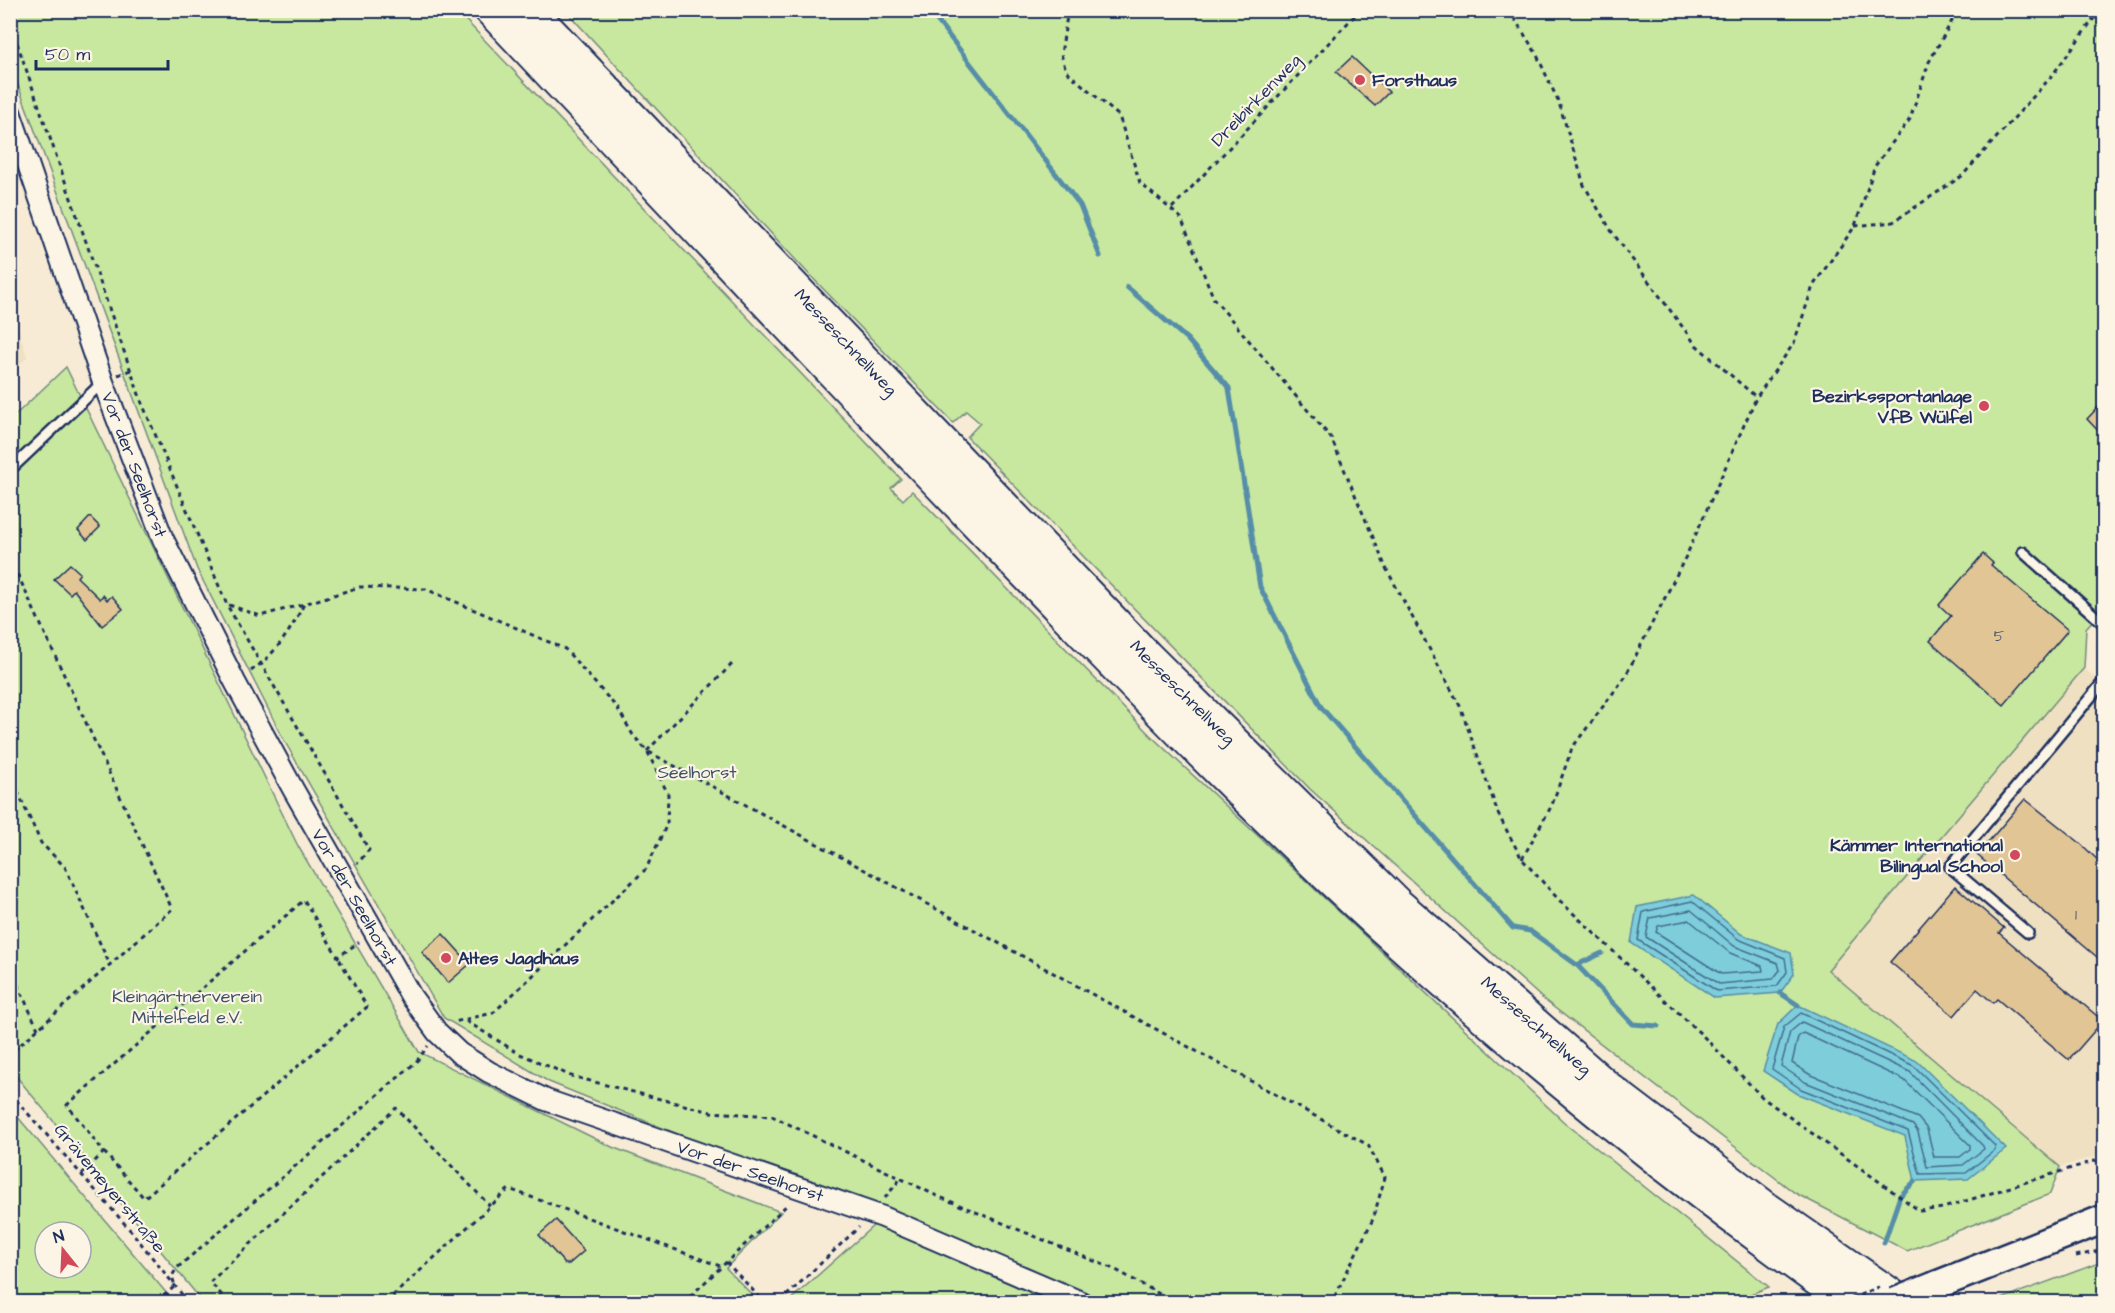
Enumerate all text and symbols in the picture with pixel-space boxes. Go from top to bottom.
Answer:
scale bar [36,33,168,71]
text: 50 m [45,42,90,67]
street label: Dreibirkenweg [1206,48,1308,153]
place label: Forsthaus [1372,68,1457,93]
marker: Forsthaus [1353,73,1367,87]
street label: Messeschnellweg [788,283,903,402]
place label: Bezirkssportanlage VfB Wülfel [1812,384,1972,430]
street label: Vor der Seelhorst [95,388,174,542]
marker: Bezirkssportanlage VfB Wülfel [1977,399,1991,413]
house number: 5 [1994,626,2005,647]
street label: Messeschnellweg [1124,635,1241,751]
park label: Seelhorst [657,760,737,785]
street label: Vor der Seelhorst [305,824,404,971]
place label: Kämmer International Bilingual School [1830,833,2003,880]
marker: Kämmer International Bilingual School [2008,848,2022,862]
house number: 1 [2075,905,2077,926]
place label: Altes Jagdhaus [458,946,579,972]
marker: Altes Jagdhaus [439,951,453,965]
street label: Messeschnellweg [1475,970,1597,1082]
park label: Kleingärtnerverein Mittelfeld e.V. [112,984,262,1030]
street label: Grävemeyerstraße [47,1118,171,1259]
street label: Vor der Seelhorst [673,1134,828,1209]
north arrow [33,1220,93,1280]
text: N [51,1225,67,1249]

